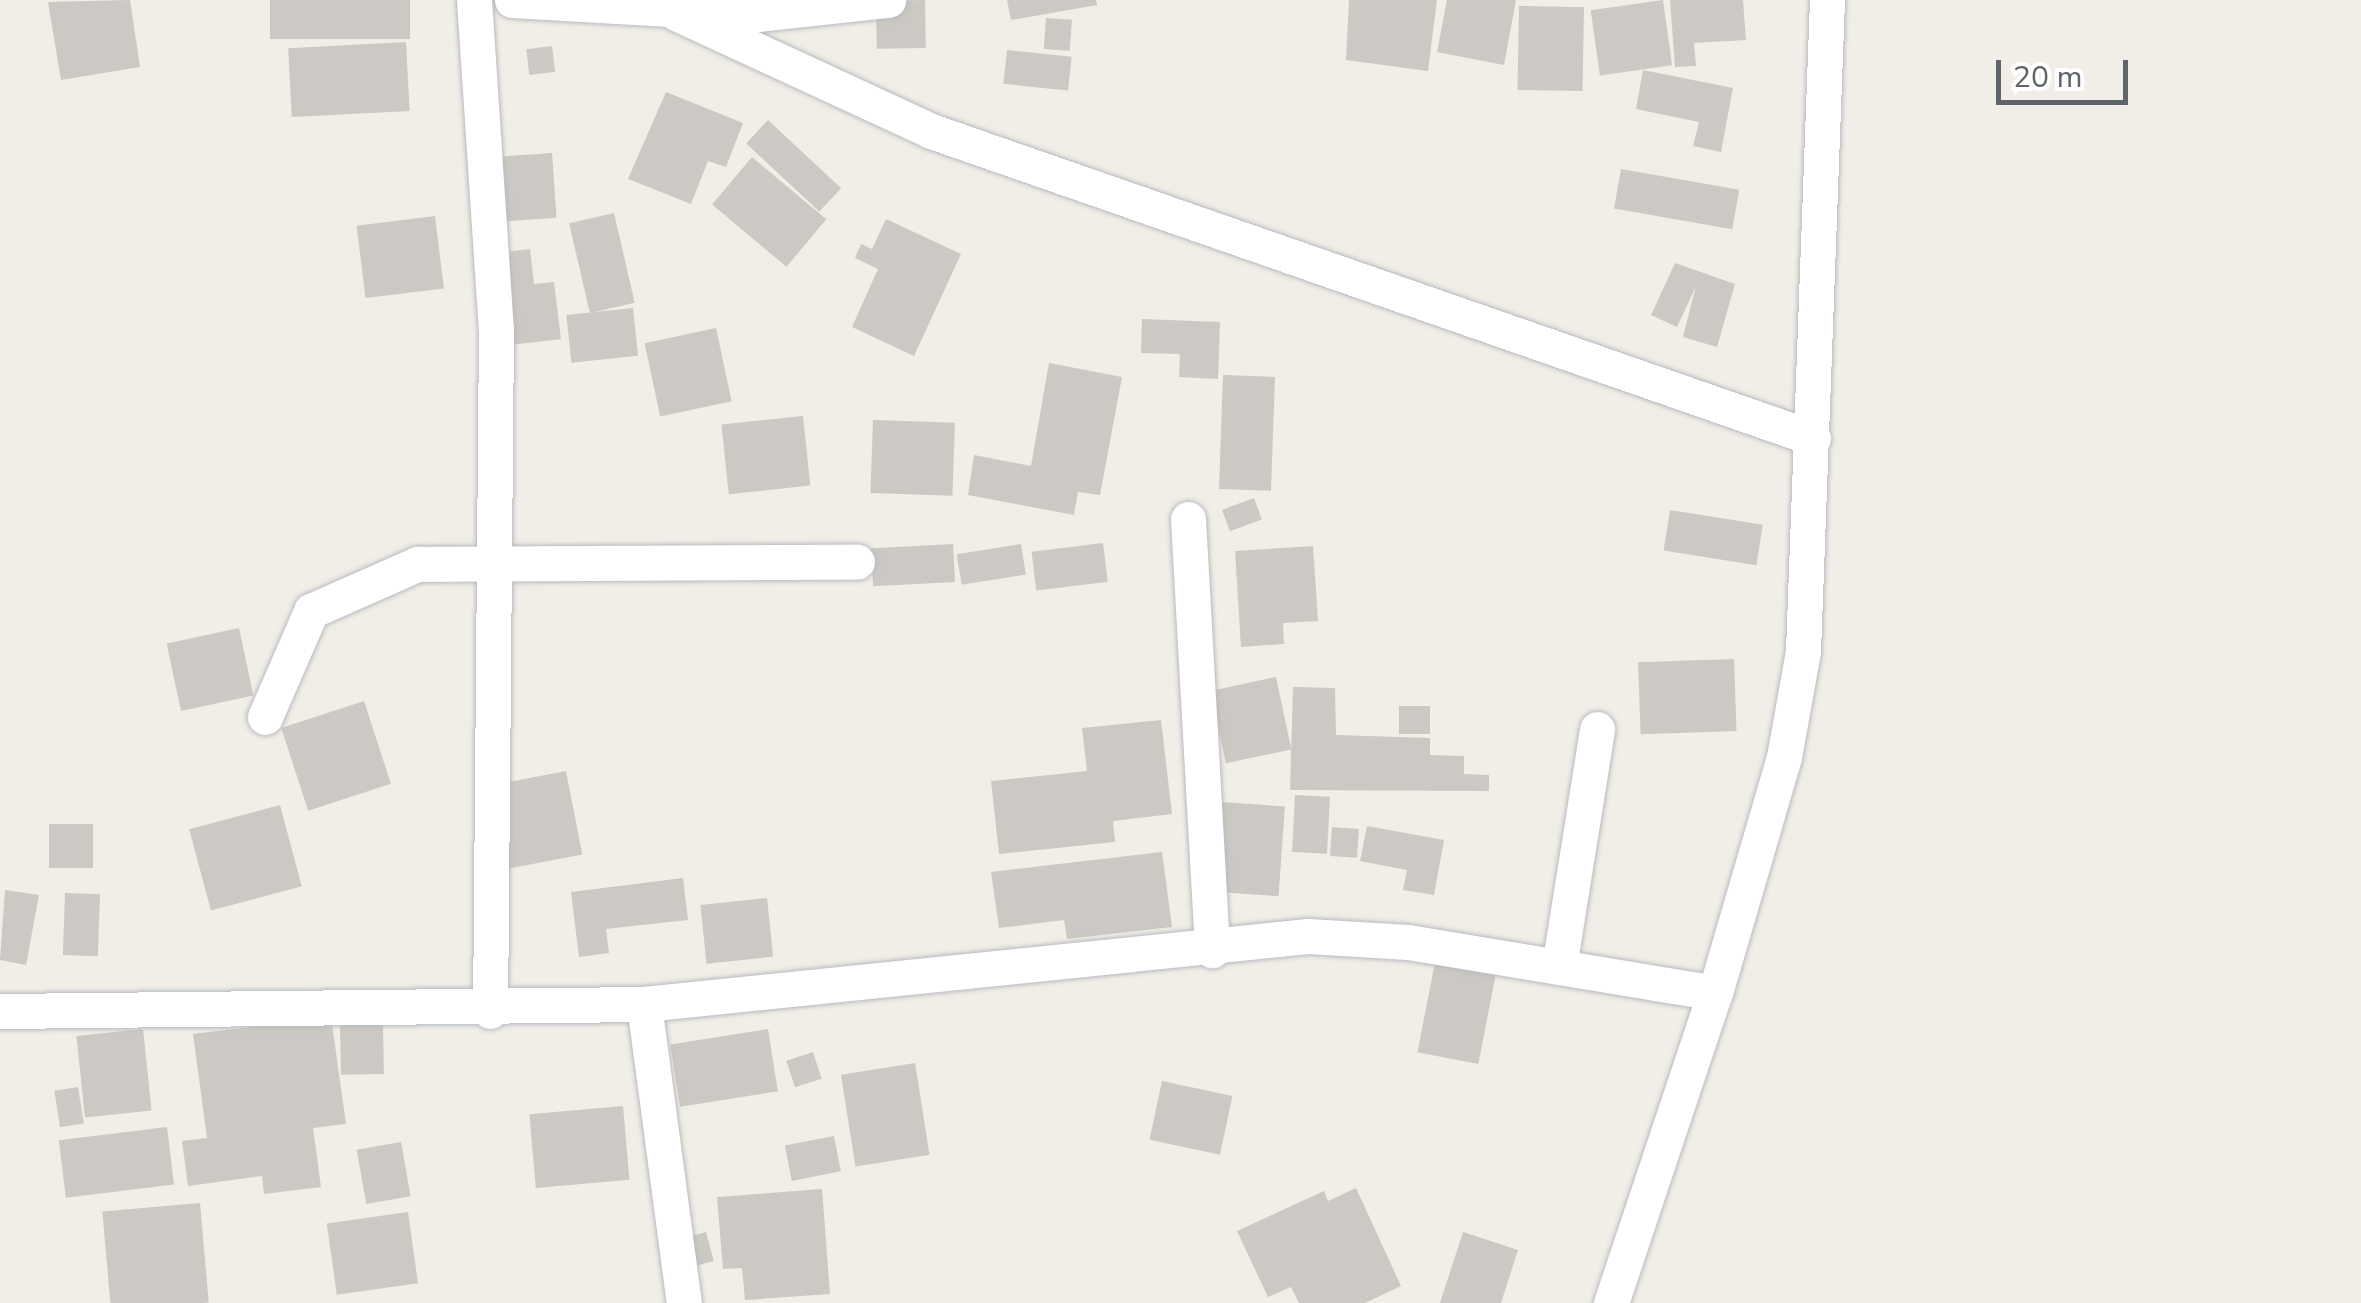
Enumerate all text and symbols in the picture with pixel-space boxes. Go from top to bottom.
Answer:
scale bar [2001,40,2134,102]
text: 20 m [2013,57,2082,98]

